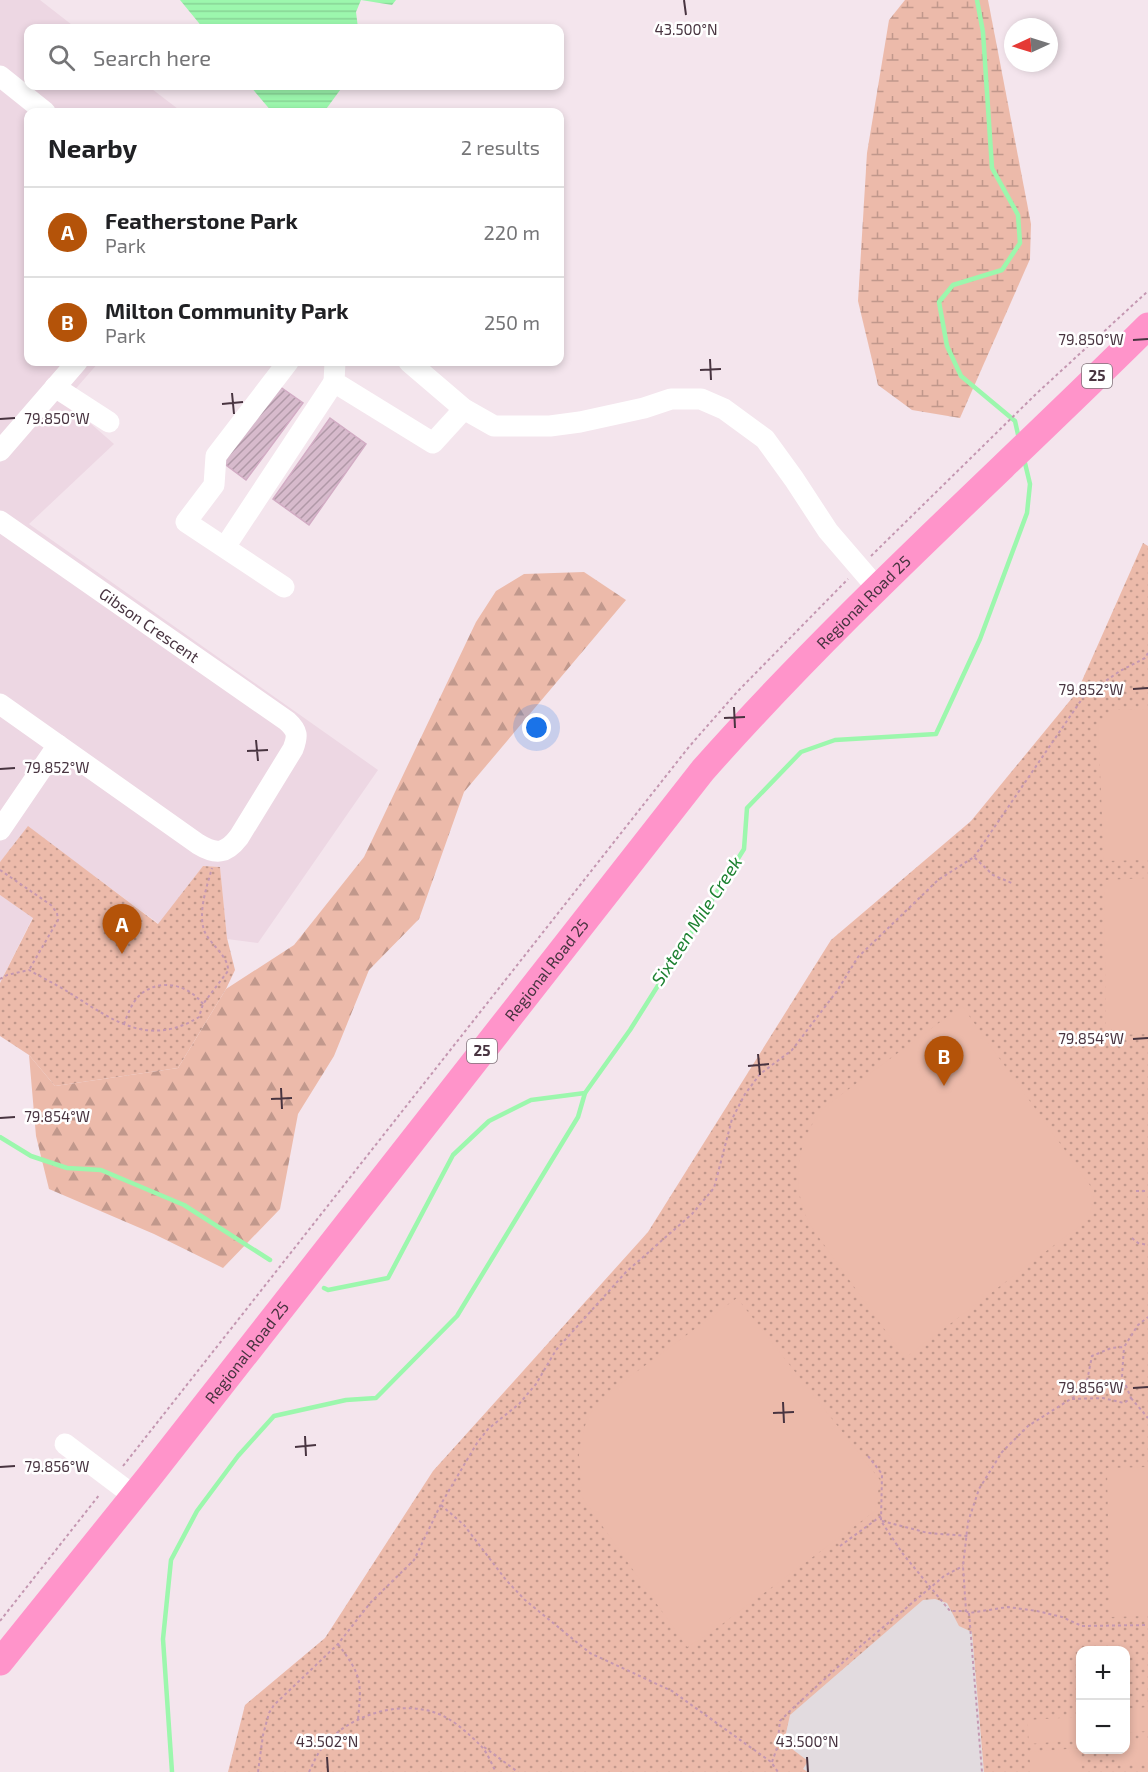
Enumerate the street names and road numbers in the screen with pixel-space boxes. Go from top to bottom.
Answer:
road number: 25 [1082,364,1112,388]
street label: Regional Road 25 [812,551,914,652]
street label: Gibson Crescent [96,583,203,666]
street label: Regional Road 25 [500,915,592,1024]
road number: 25 [467,1039,497,1063]
street label: Regional Road 25 [200,1297,292,1407]

